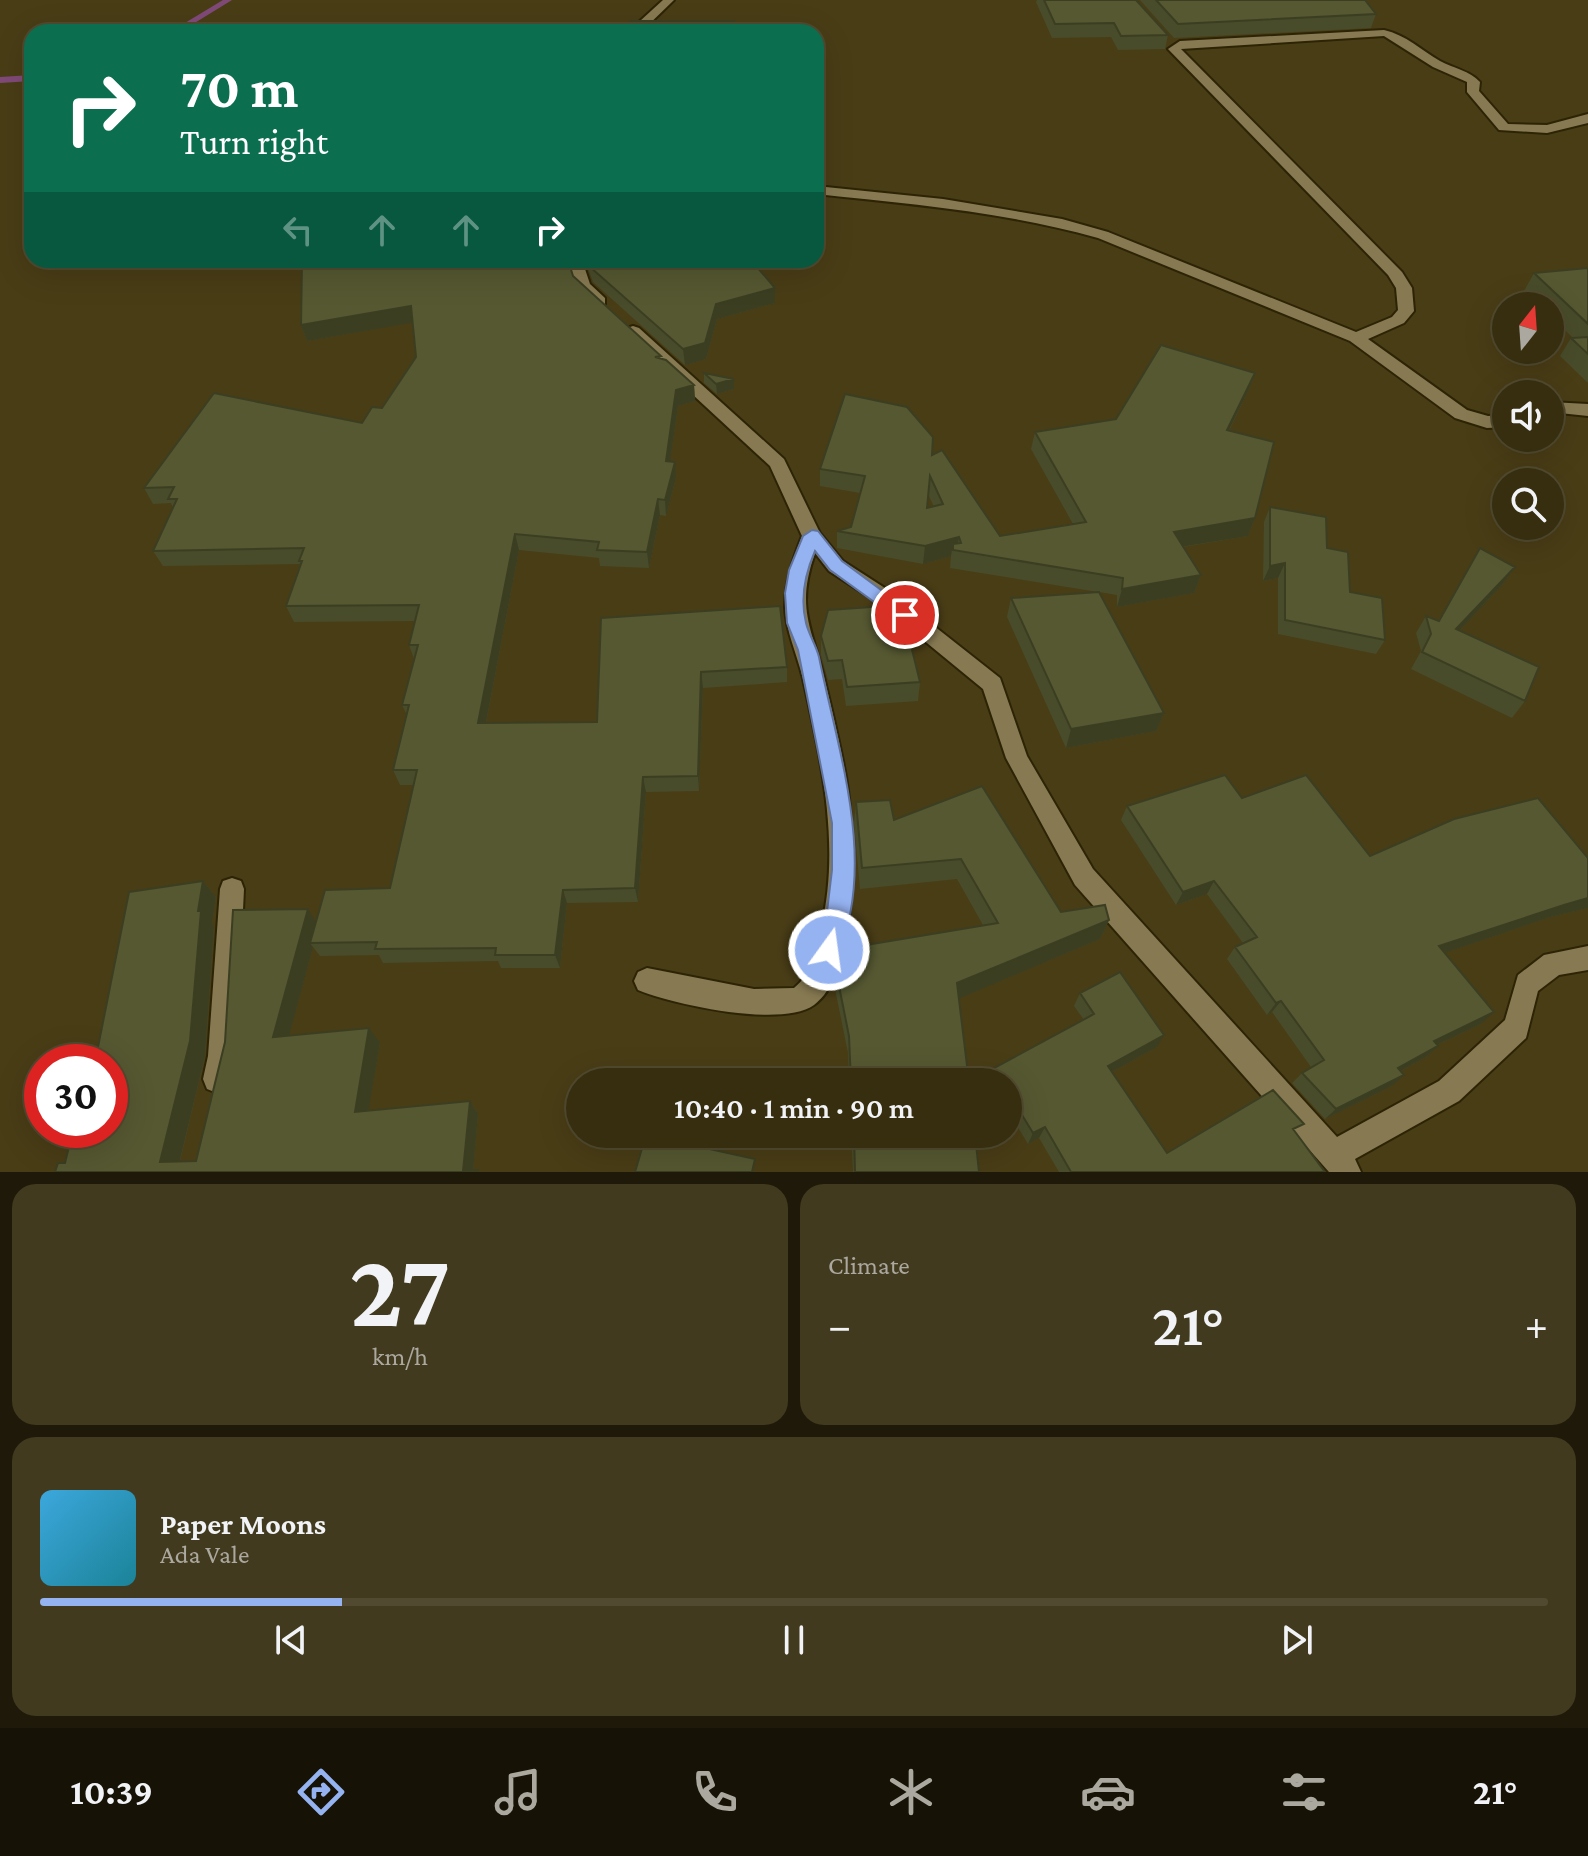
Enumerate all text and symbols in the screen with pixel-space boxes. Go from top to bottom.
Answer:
icon: right [48,56,152,160]
text: 70 m [180,57,299,119]
text: Turn right [180,122,328,162]
icon: left [276,208,320,252]
icon: ahead [360,208,404,252]
icon: ahead [444,208,488,252]
icon: right [528,208,572,252]
north arrow [1492,292,1564,364]
map controls [1492,292,1564,540]
button: sound [1492,380,1564,452]
button: search [1492,468,1564,540]
pin [871,581,939,649]
icon: arrive [883,593,927,637]
position arrow [787,908,871,992]
speed limit sign: 30 [24,1044,128,1148]
text: 10:40 · 1 min · 90 m [674,1091,914,1124]
text: 27 [350,1232,450,1347]
text: Climate [828,1251,910,1280]
text: 21° [1152,1291,1224,1358]
text: − [828,1301,851,1349]
text: + [1525,1301,1548,1349]
text: km/h [372,1342,428,1371]
text: Paper Moons [160,1507,326,1540]
text: Ada Vale [160,1540,249,1569]
icon: previous [269,1618,313,1662]
icon: pause [772,1618,816,1662]
icon: next [1275,1618,1319,1662]
icon: directions [293,1764,349,1820]
icon: music [490,1764,546,1820]
icon: phone [687,1764,743,1820]
icon: climate [883,1764,939,1820]
icon: car [1080,1764,1136,1820]
icon: filters [1276,1764,1332,1820]
text: 10:39 [70,1772,153,1812]
text: 21° [1473,1772,1518,1812]

